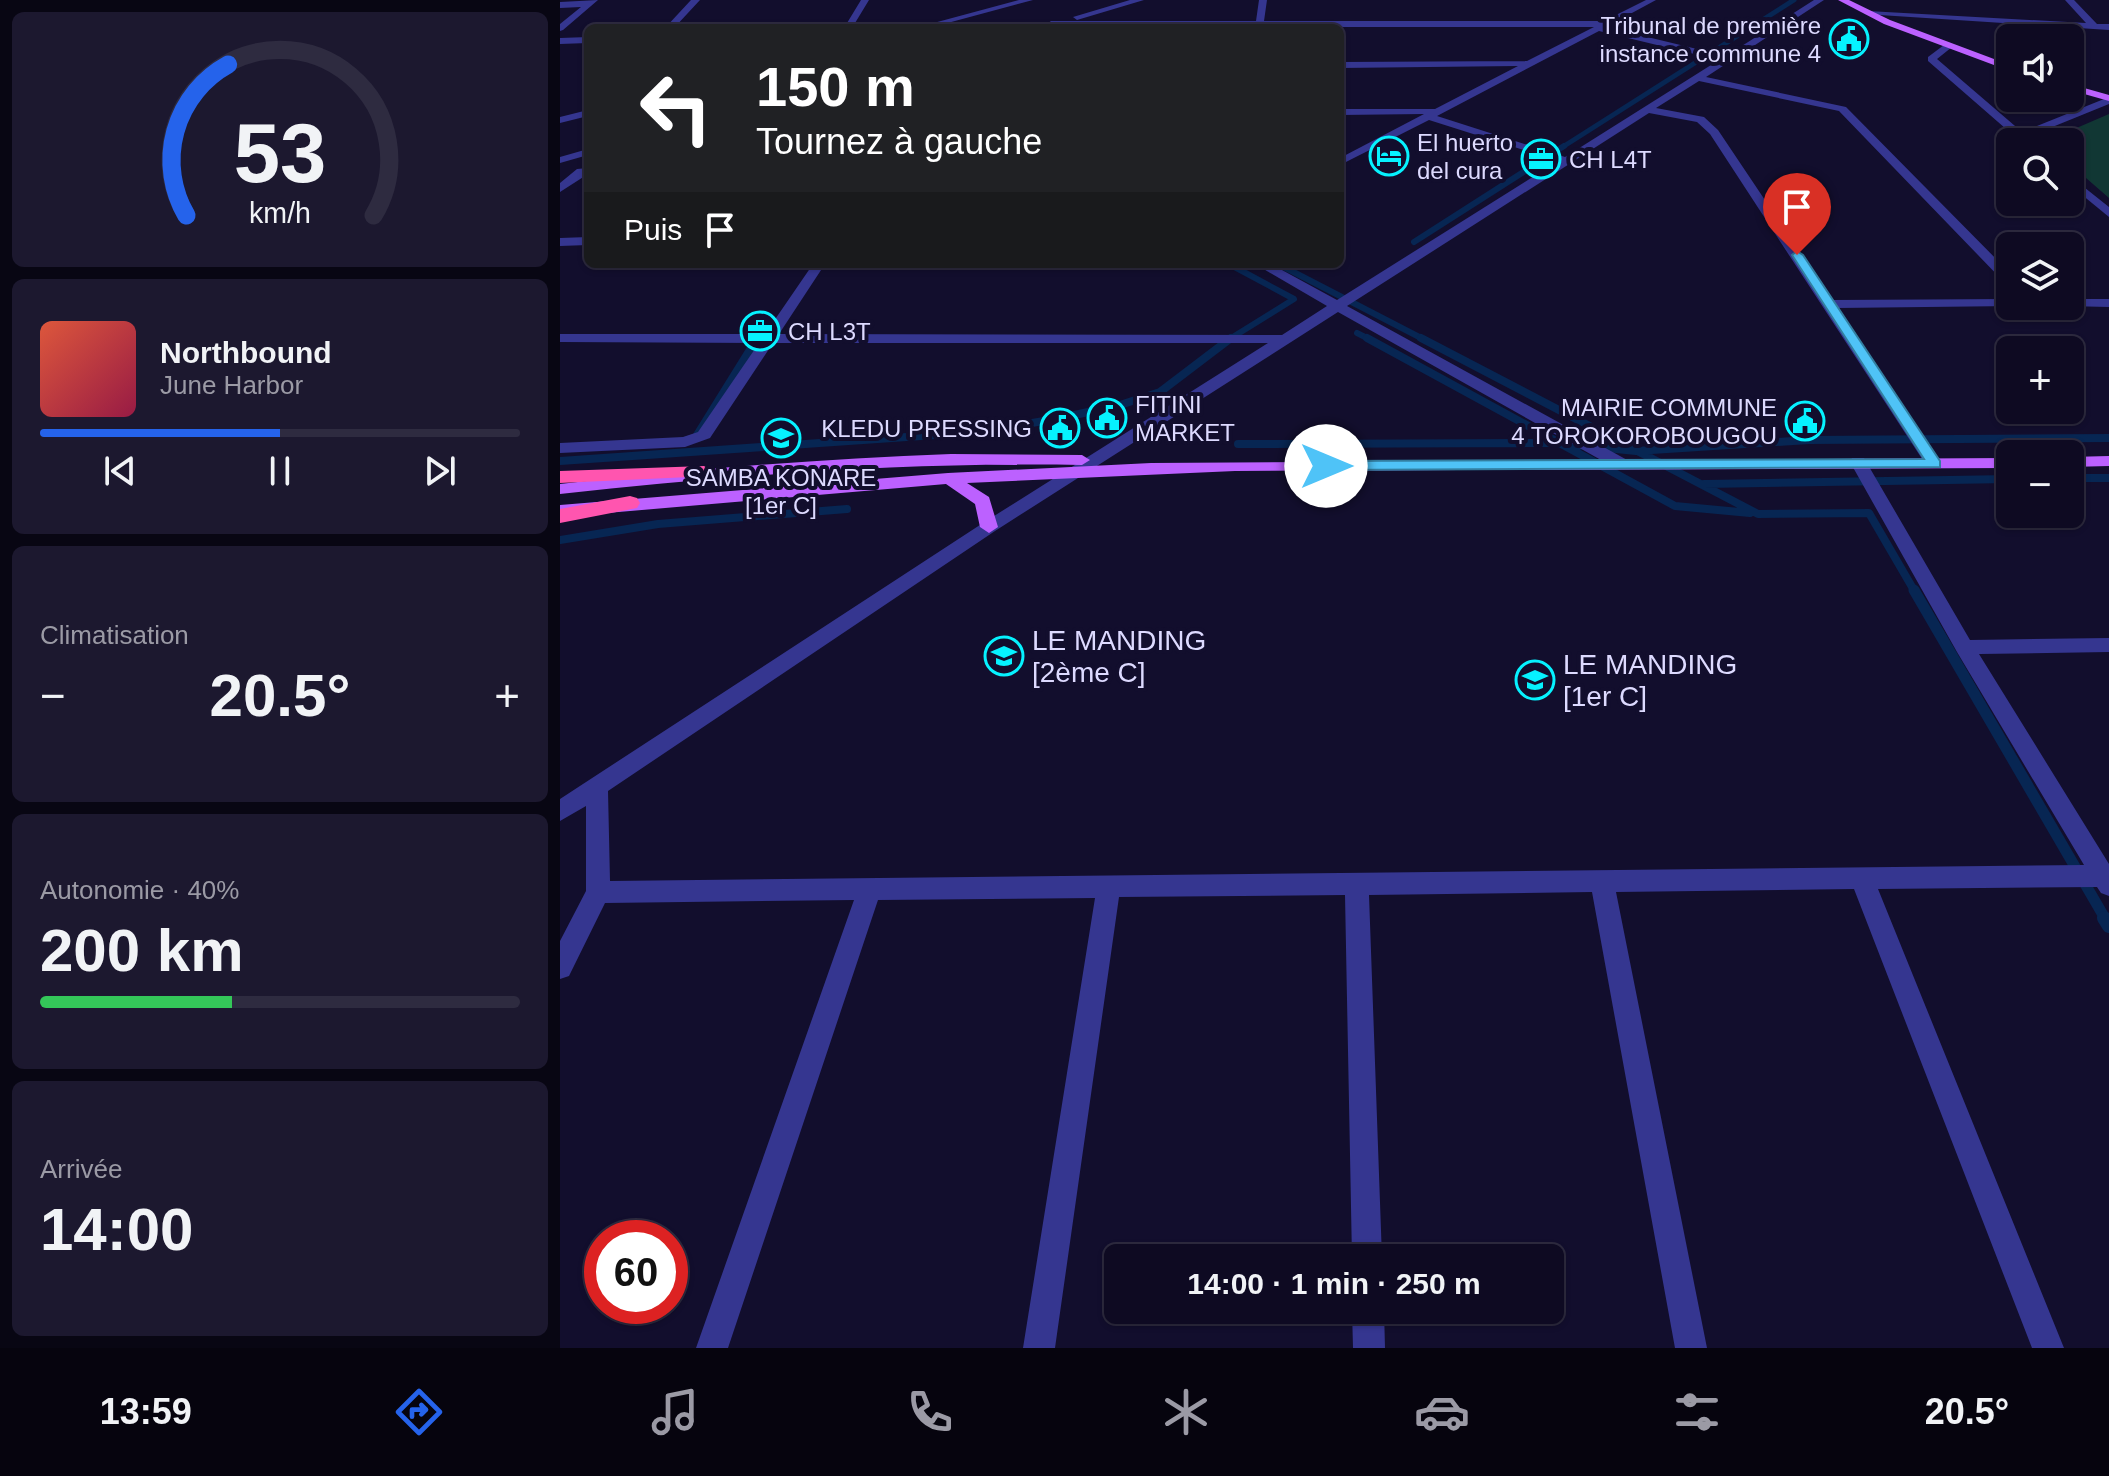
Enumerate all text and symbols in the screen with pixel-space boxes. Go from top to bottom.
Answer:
place label: Tribunal de première instance commune 4 [1600,12,1821,67]
public building icon: Tribunal de première instance commune 4 [1828,18,1870,60]
map controls [1996,24,2084,528]
button: sound [1996,24,2084,112]
text: 150 m [756,55,915,118]
icon: left [624,56,728,160]
text: 53 [234,106,326,199]
text: Tournez à gauche [756,121,1042,162]
button: search [1996,128,2084,216]
place label: El huerto del cura [1417,129,1513,184]
hotel icon: El huerto del cura [1368,135,1410,177]
office icon: CH L4T [1520,138,1562,180]
place label: CH L4T [1569,146,1652,173]
pin [1763,173,1831,255]
icon: arrive [1775,185,1819,229]
text: km/h [249,197,311,229]
icon: arrive [698,208,742,252]
text: Puis [624,213,682,246]
button: layers [1996,232,2084,320]
office icon: CH L3T [739,310,781,352]
place label: CH L3T [788,318,871,345]
text: Northbound [160,336,332,369]
button: + [1996,336,2084,424]
text: June Harbor [160,370,303,400]
place label: FITINI MARKET [1135,391,1235,446]
place label: MAIRIE COMMUNE 4 TOROKOROBOUGOU [1511,394,1777,449]
public building icon: FITINI MARKET [1086,397,1128,439]
public building icon: MAIRIE COMMUNE 4 TOROKOROBOUGOU [1784,400,1826,442]
public building icon: KLEDU PRESSING [1039,407,1081,449]
place label: KLEDU PRESSING [821,415,1032,442]
school or university icon: SAMBA KONARE [1er C] [760,417,802,459]
position arrow [1284,424,1368,508]
button: − [1996,440,2084,528]
icon: previous [98,449,142,493]
icon: pause [258,449,302,493]
icon: next [418,449,462,493]
place label: SAMBA KONARE [1er C] [686,464,876,519]
text: Climatisation [40,620,189,650]
place label: LE MANDING [2ème C] [1032,625,1206,688]
school or university icon: LE MANDING [2ème C] [983,635,1025,677]
place label: LE MANDING [1er C] [1563,649,1737,712]
school or university icon: LE MANDING [1er C] [1514,659,1556,701]
text: 20.5° [210,662,350,729]
text: − [40,671,66,720]
text: + [494,671,520,720]
text: Autonomie · 40% [40,875,239,905]
text: 200 km [40,917,244,984]
text: Arrivée [40,1154,122,1184]
text: 14:00 [40,1196,193,1263]
speed limit sign: 60 [584,1220,688,1324]
text: 14:00 · 1 min · 250 m [1187,1267,1481,1300]
icon: directions [391,1384,447,1440]
icon: music [647,1384,703,1440]
icon: phone [902,1384,958,1440]
icon: climate [1158,1384,1214,1440]
icon: car [1414,1384,1470,1440]
icon: filters [1669,1384,1725,1440]
text: 13:59 [100,1391,192,1432]
text: 20.5° [1925,1391,2009,1432]

